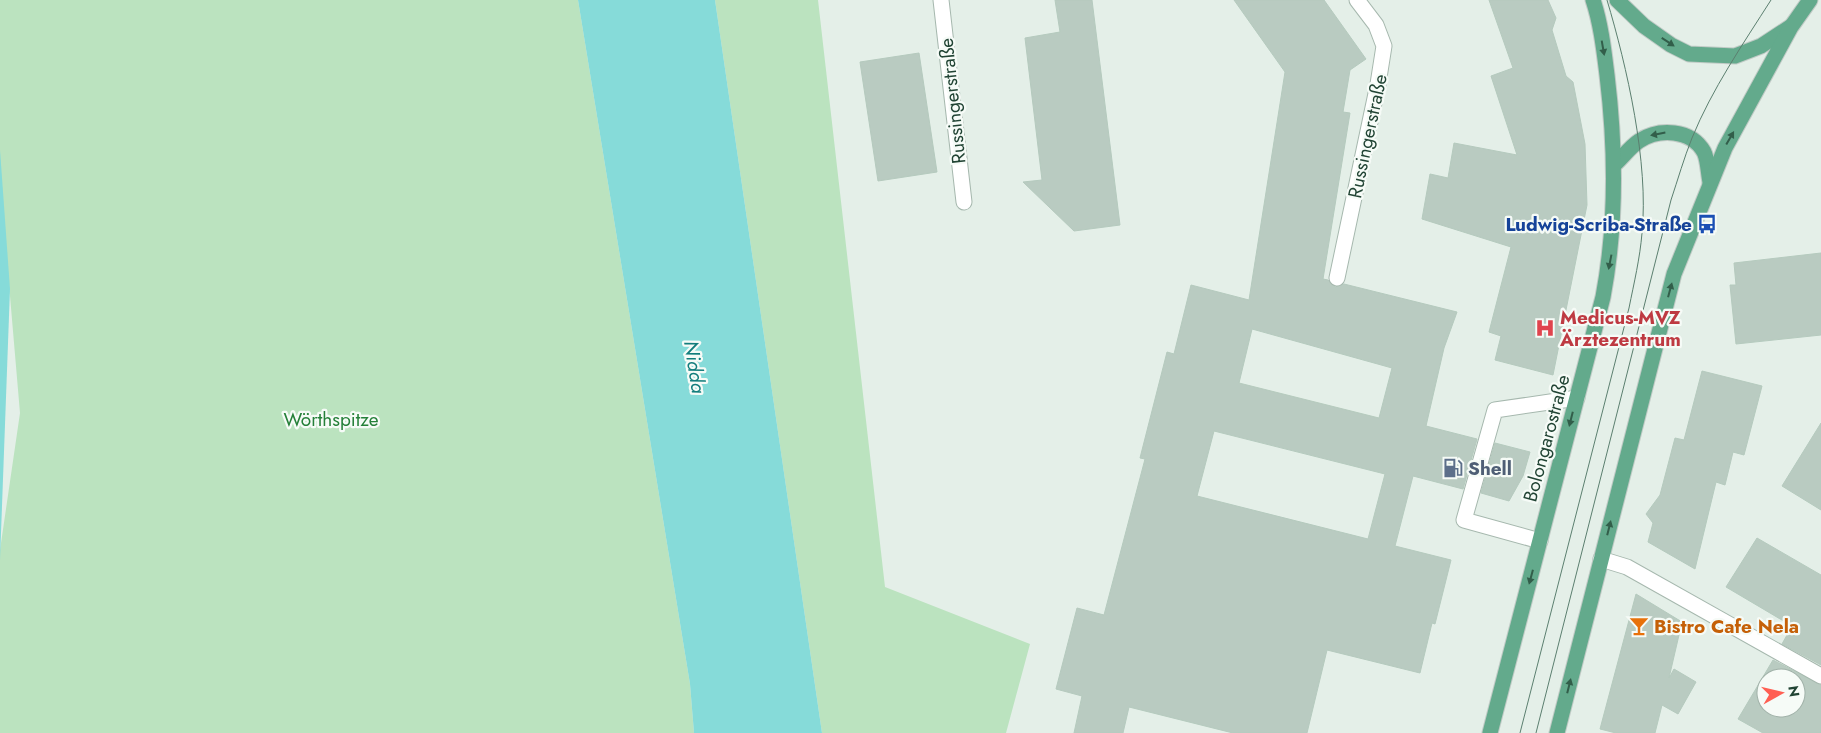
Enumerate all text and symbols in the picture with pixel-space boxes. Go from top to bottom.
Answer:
street label: Russingerstraße [932,36,973,165]
one-way arrow [1661,37,1674,47]
one-way arrow [1600,40,1608,56]
street label: Russingerstraße [1341,71,1394,201]
one-way arrow [1650,131,1666,139]
one-way arrow [1726,131,1735,145]
place label: Ludwig-Scriba-Straße [1505,211,1692,238]
bus stop icon: Ludwig-Scriba-Straße [1696,213,1718,235]
one-way arrow [1605,254,1613,270]
one-way arrow [1666,282,1674,297]
place label: Medicus-MVZ Ärztezentrum [1559,304,1681,353]
hospital icon: Medicus-MVZ Ärztezentrum [1534,317,1556,339]
water label: Nidda [676,339,713,396]
street label: Bolongarostraße [1517,371,1576,505]
park label: Wörthspitze [284,406,379,433]
one-way arrow [1567,412,1575,427]
place label: Shell [1468,455,1512,482]
fuel station icon: Shell [1442,457,1464,479]
one-way arrow [1605,521,1613,536]
one-way arrow [1526,569,1534,584]
place label: Bistro Cafe Nela [1654,613,1799,640]
bar icon: Bistro Cafe Nela [1628,615,1650,637]
north arrow [1756,668,1806,718]
one-way arrow [1565,678,1573,693]
text: N [1783,684,1805,698]

